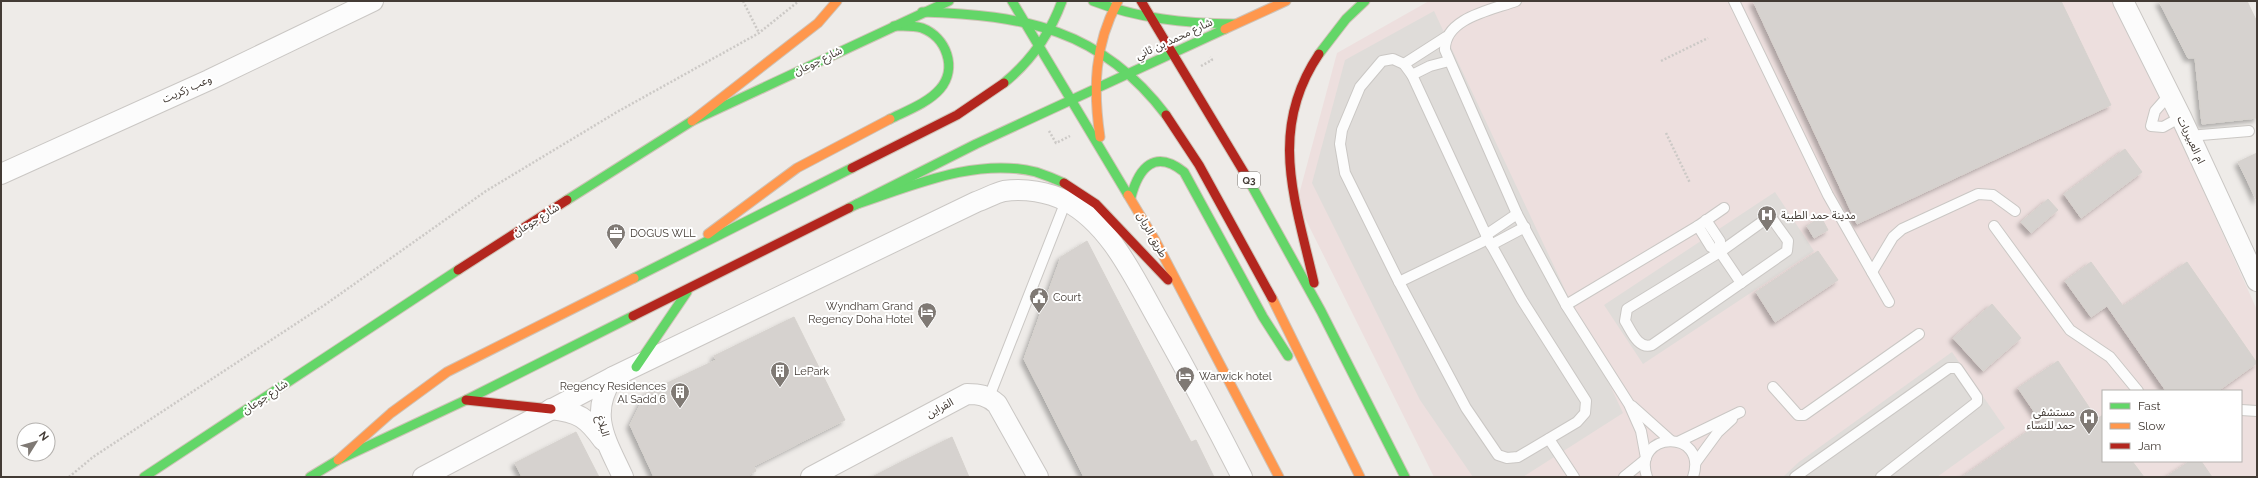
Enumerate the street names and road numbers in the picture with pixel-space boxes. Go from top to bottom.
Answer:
street label: شارع محمد بن ثاني [1133,15,1216,65]
street label: شارع جوعان [792,44,845,79]
street label: وعب زكريت [160,72,214,106]
street label: ام العبيريات [2173,114,2208,166]
road number: Q3 [1238,172,1260,188]
street label: شارع جوعان [510,200,562,240]
street label: طريق الريان [1134,210,1170,260]
street label: شارع جوعان [240,377,291,418]
street label: القراين [924,395,956,421]
street label: البلاغ [593,414,612,438]

